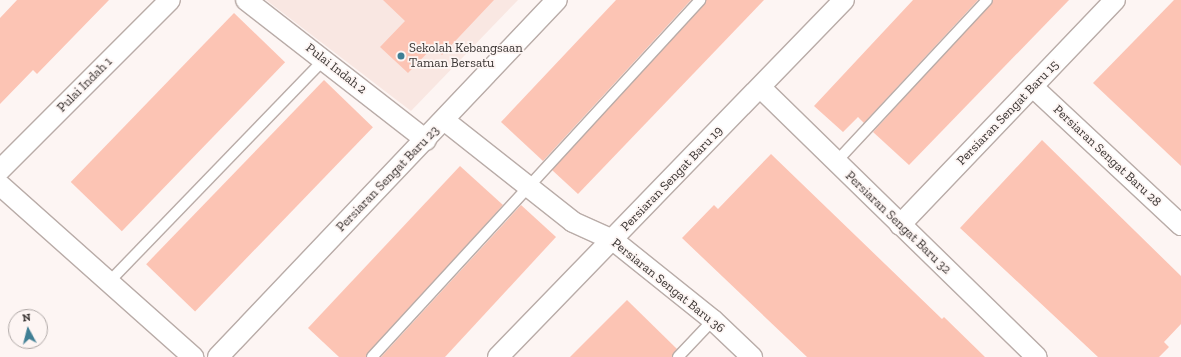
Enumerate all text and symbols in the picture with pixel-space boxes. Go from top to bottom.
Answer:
street label: Pulai Indah 2 [302,40,370,98]
place label: Sekolah Kebangsaan Taman Bersatu [409,41,523,72]
marker: Sekolah Kebangsaan Taman Bersatu [396,51,406,61]
street label: Pulai Indah 1 [54,54,116,116]
street label: Persiaran Sengat Baru 15 [954,57,1062,169]
street label: Persiaran Sengat Baru 28 [1050,102,1164,210]
street label: Persiaran Sengat Baru 23 [333,123,443,235]
street label: Persiaran Sengat Baru 19 [618,123,726,235]
street label: Persiaran Sengat Baru 32 [842,168,954,278]
street label: Persiaran Sengat Baru 36 [608,235,728,337]
north arrow [8,309,48,349]
text: N [22,311,32,325]

